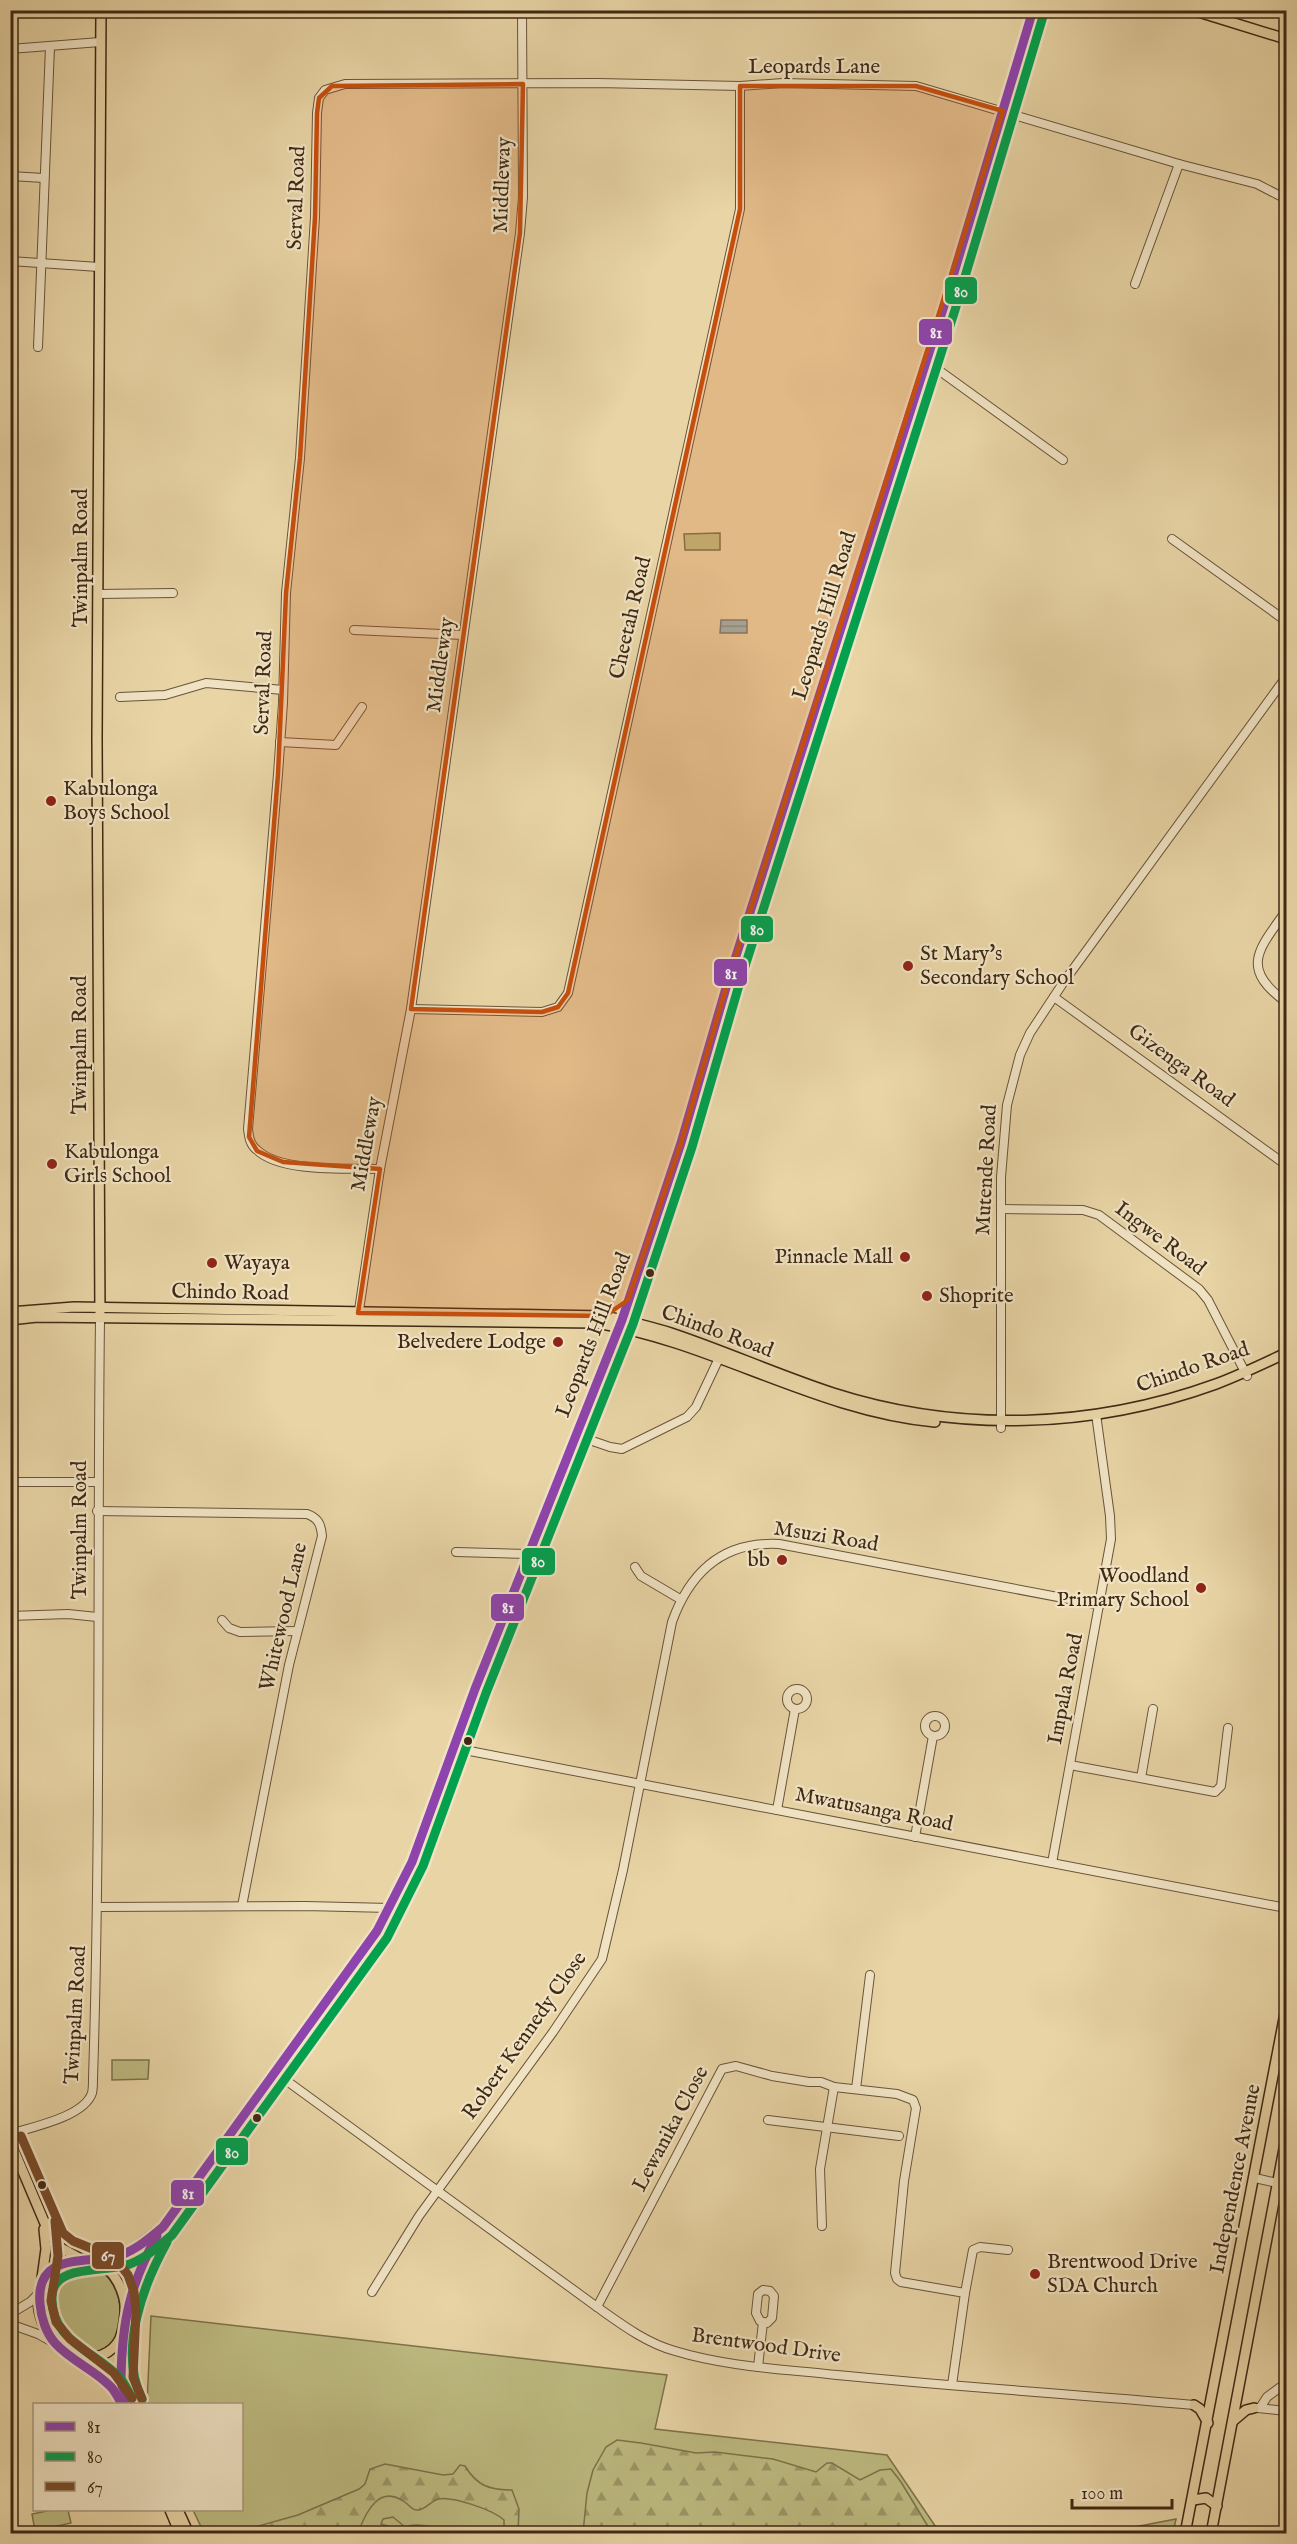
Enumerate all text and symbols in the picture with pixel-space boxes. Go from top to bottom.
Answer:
street label: Leopards Lane [748,54,880,81]
street label: Middleway [488,136,518,233]
street label: Serval Road [282,145,312,251]
line badge: 80 [944,276,978,305]
text: 80 [954,283,968,303]
line badge: 81 [918,318,953,346]
text: 81 [930,324,942,344]
street label: Twinpalm Road [68,488,95,627]
street label: Leopards Hill Road [787,528,864,703]
street label: Cheetah Road [604,553,658,682]
street label: Middleway [421,615,461,714]
street label: Serval Road [249,630,279,736]
place label: Kabulonga Boys School [63,776,170,827]
marker: Kabulonga Boys School [44,794,58,808]
line badge: 80 [740,915,774,943]
text: 80 [750,921,764,941]
place label: St Mary's Secondary School [920,941,1074,992]
line badge: 81 [713,958,748,987]
marker: St Mary's Secondary School [901,959,915,973]
text: 81 [725,965,737,985]
street label: Twinpalm Road [67,975,94,1114]
street label: Gizenga Road [1122,1018,1240,1114]
street label: Middleway [345,1094,389,1194]
street label: Mutende Road [970,1103,1004,1236]
place label: Kabulonga Girls School [64,1139,171,1190]
marker: Kabulonga Girls School [45,1157,59,1171]
street label: Ingwe Road [1109,1196,1212,1283]
place label: Pinnacle Mall [775,1244,893,1271]
street label: Leopards Hill Road [550,1248,638,1421]
place label: Wayaya [224,1250,291,1277]
marker: Pinnacle Mall [898,1250,912,1264]
marker: Wayaya [205,1256,219,1270]
unlabelled marker [644,1267,656,1279]
street label: Chindo Road [171,1278,290,1308]
place label: Shoprite [939,1283,1014,1310]
marker: Shoprite [920,1289,934,1303]
street label: Chindo Road [657,1299,778,1365]
place label: Belvedere Lodge [397,1329,546,1356]
marker: Belvedere Lodge [551,1335,565,1349]
street label: Chindo Road [1133,1336,1254,1400]
street label: Twinpalm Road [67,1460,94,1599]
street label: Msuzi Road [772,1515,881,1559]
street label: Whitewood Lane [254,1540,314,1694]
line badge: 80 [521,1547,556,1576]
place label: bb [748,1547,770,1574]
text: 80 [531,1553,545,1573]
marker: bb [775,1553,789,1567]
place label: Woodland Primary School [1056,1563,1190,1614]
marker: Woodland Primary School [1194,1581,1208,1595]
line badge: 81 [490,1593,525,1622]
text: 81 [502,1599,514,1619]
street label: Impala Road [1042,1630,1090,1747]
unlabelled marker [462,1735,474,1747]
street label: Mwatusanga Road [793,1781,956,1839]
street label: Twinpalm Road [59,1944,93,2085]
street label: Robert Kennedy Close [457,1946,593,2125]
street label: Lewanika Close [627,2061,716,2196]
street label: Independence Avenue [1204,2081,1268,2276]
unlabelled marker [251,2112,263,2124]
line badge: 80 [215,2137,249,2166]
text: 80 [225,2144,239,2164]
unlabelled marker [36,2179,48,2191]
line badge: 81 [170,2179,205,2207]
text: 81 [182,2185,194,2205]
line badge: 67 [91,2241,125,2270]
text: 67 [101,2247,115,2267]
place label: Brentwood Drive SDA Church [1047,2249,1198,2300]
marker: Brentwood Drive SDA Church [1028,2267,1042,2281]
street label: Brentwood Drive [690,2322,843,2370]
legend [33,2403,243,2511]
text: 81 [87,2417,101,2440]
text: 80 [87,2447,103,2470]
scale bar [1072,2472,1172,2510]
text: 67 [87,2477,103,2500]
text: 100 m [1081,2483,1123,2506]

